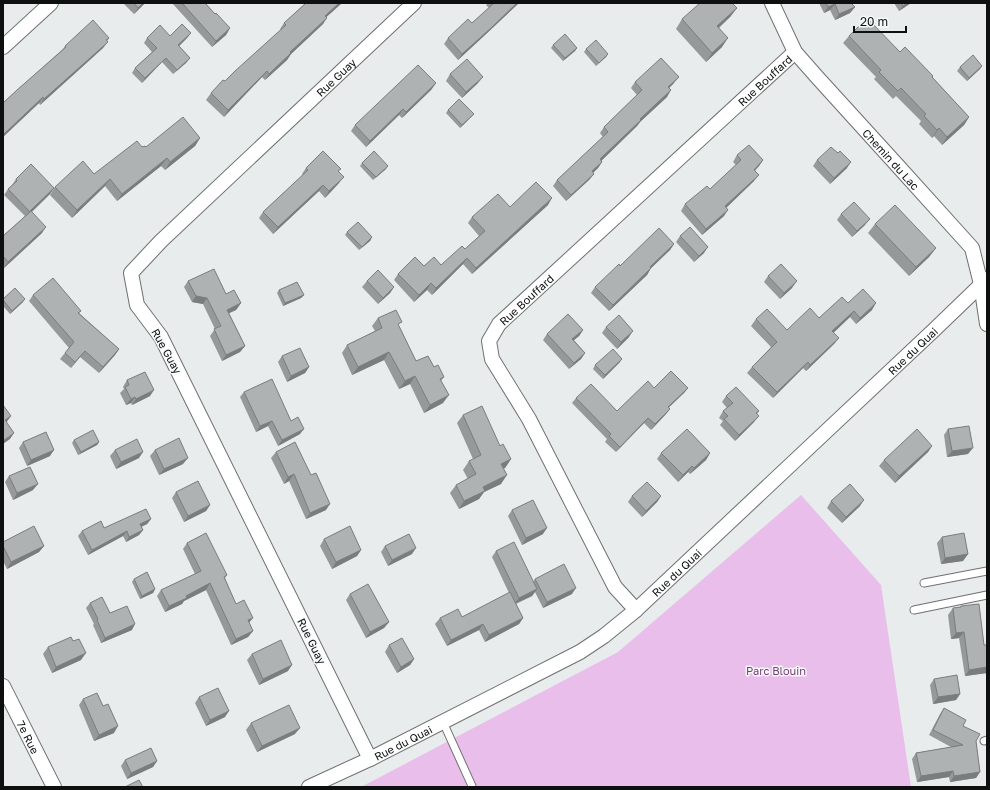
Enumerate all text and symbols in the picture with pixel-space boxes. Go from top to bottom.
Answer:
scale bar [854,8,906,34]
text: 20 m [860,14,888,29]
street label: Rue Bouffard [735,52,794,108]
street label: Rue Guay [313,55,358,99]
street label: Chemin du Lac [860,126,922,192]
street label: Rue Bouffard [496,271,556,327]
street label: Rue du Quai [885,324,940,377]
street label: Rue Guay [149,326,185,376]
street label: Rue du Quai [649,546,704,599]
street label: Rue Guay [295,616,329,666]
park label: Parc Blouin [746,664,806,677]
street label: 7e Rue [15,718,42,756]
street label: Rue du Quai [372,722,434,762]

